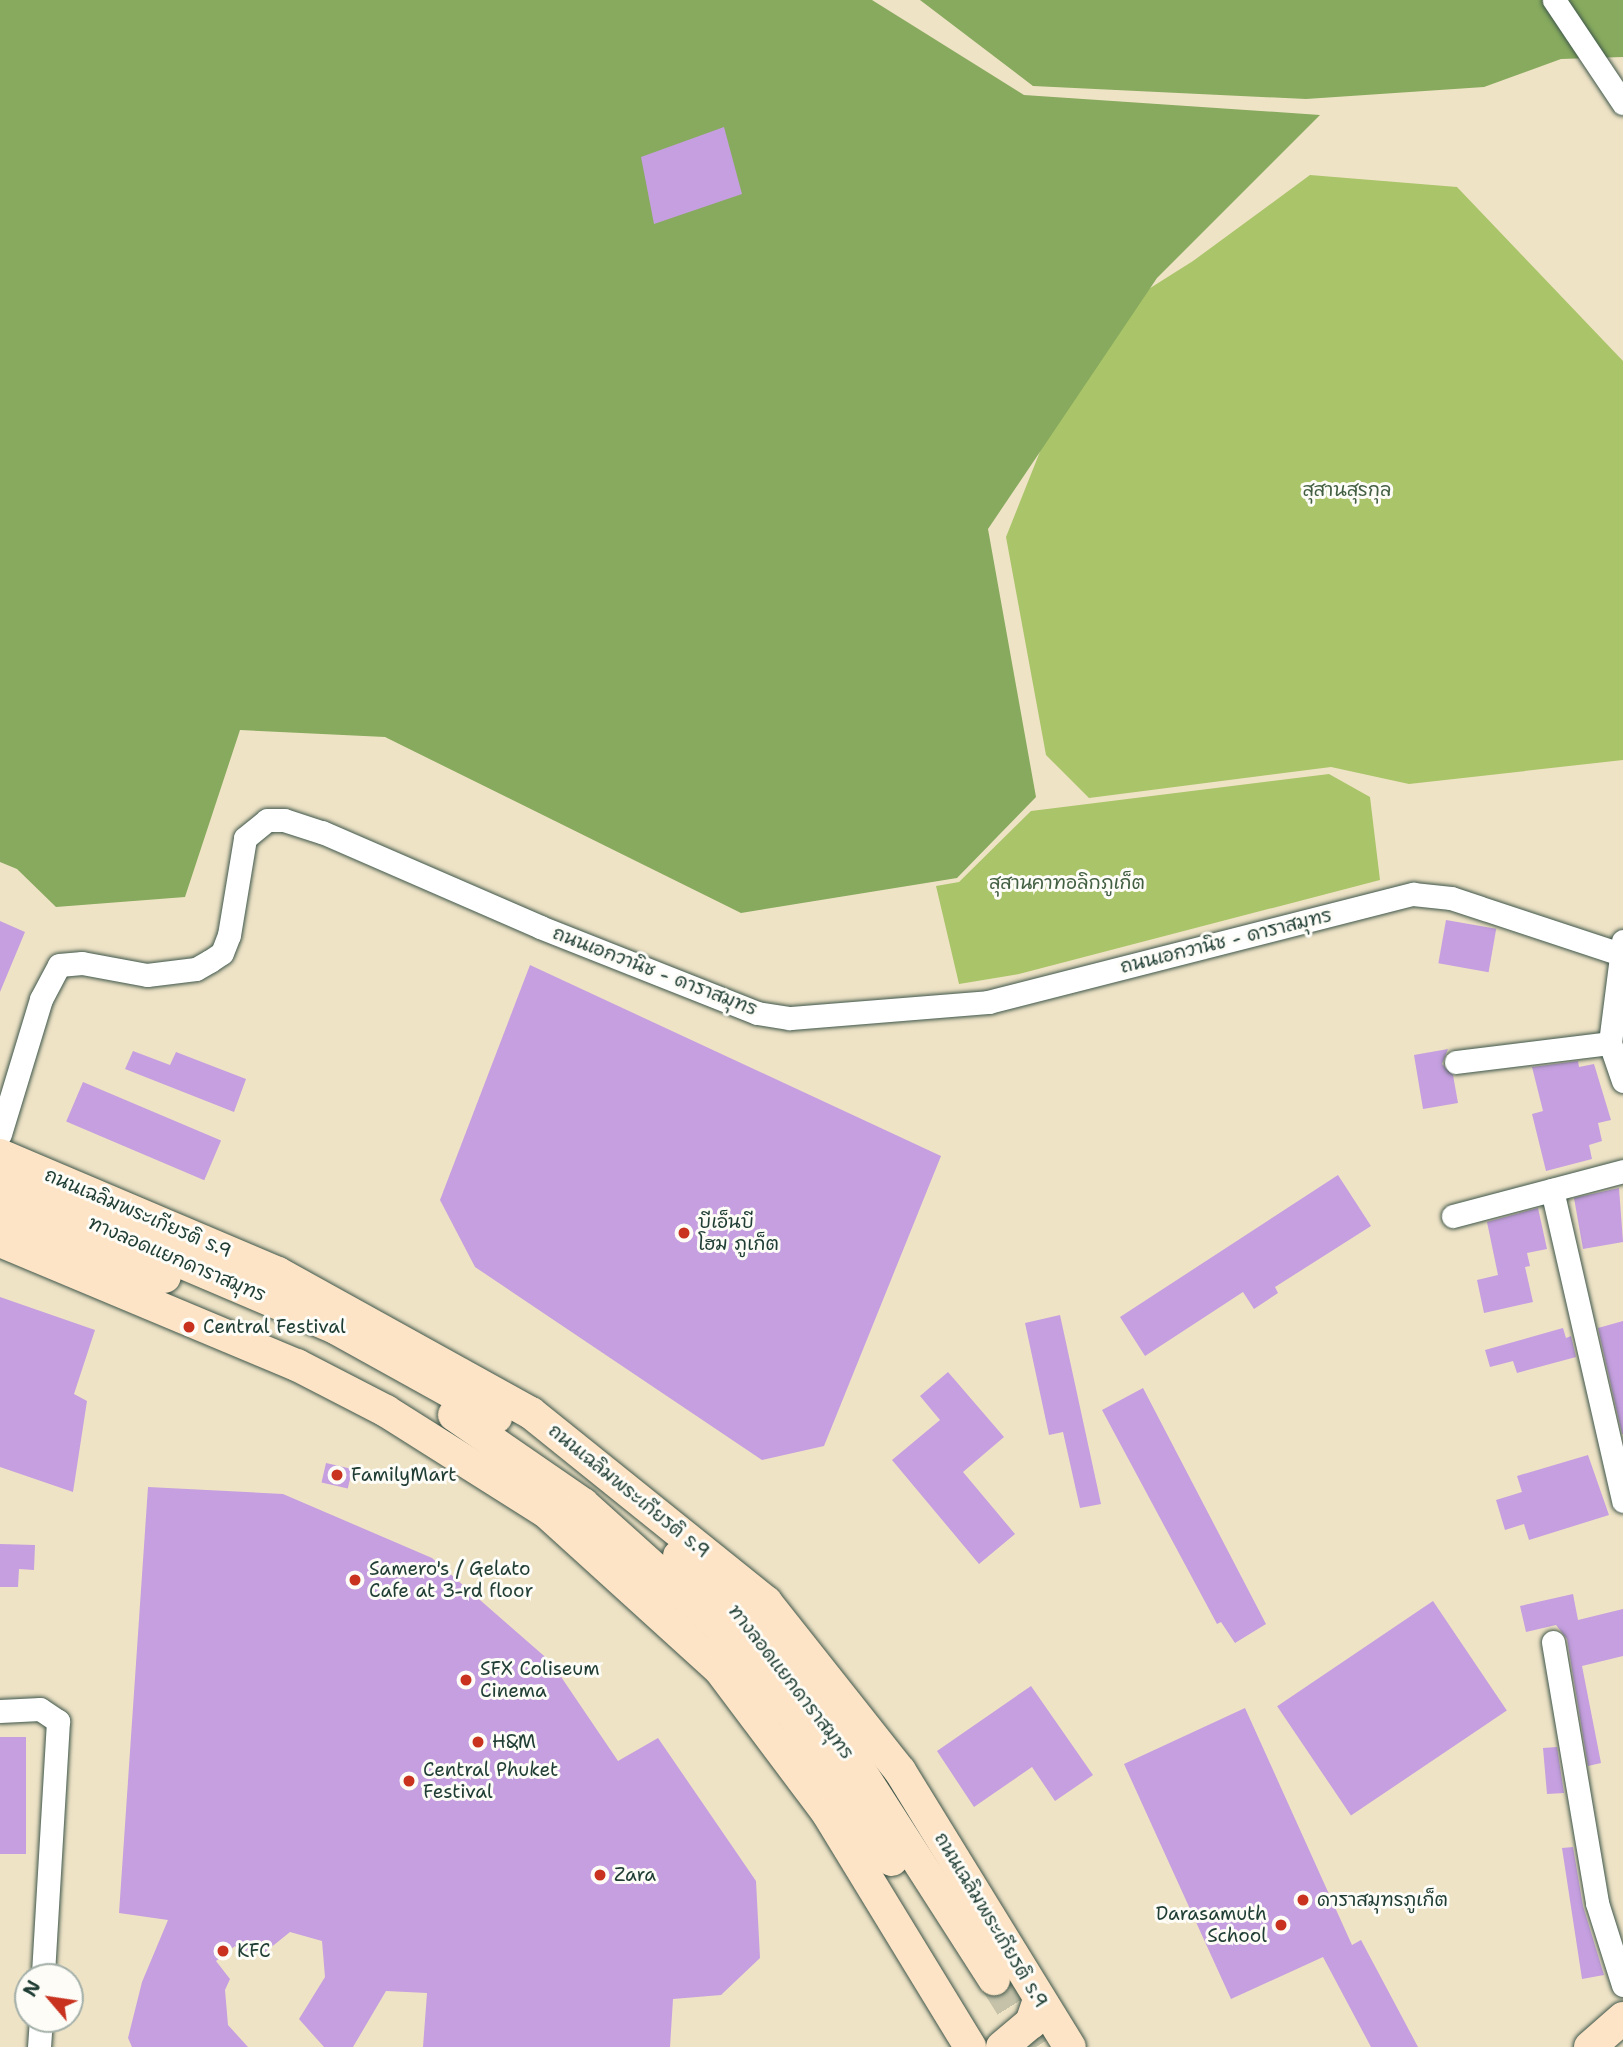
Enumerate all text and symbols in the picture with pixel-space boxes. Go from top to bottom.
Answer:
park label: สุสานสุรกุล [1303,479,1391,501]
park label: สุสานคาทอลิกภูเก็ต [989,872,1145,894]
street label: ถนนเอกวานิช - ดาราสมุทร [1118,904,1334,978]
street label: ถนนเอกวานิช - ดาราสมุทร [549,921,761,1021]
street label: ถนนเฉลิมพระเกียรติ ร.9 [41,1163,235,1263]
street label: ทางลอดแยกดาราสมุทร [85,1211,269,1307]
place label: บีเอ็นบี โฮม ภูเก็ต [698,1211,779,1255]
marker: บีเอ็นบี โฮม ภูเก็ต [676,1225,692,1241]
place label: Central Festival [203,1316,346,1338]
marker: Central Festival [181,1319,197,1335]
street label: ถนนเฉลิมพระเกียรติ ร.9 [544,1419,714,1563]
place label: FamilyMart [351,1464,457,1486]
marker: FamilyMart [329,1467,345,1483]
place label: Samero's / Gelato Cafe at 3-rd floor [369,1558,533,1602]
marker: Samero's / Gelato Cafe at 3-rd floor [347,1572,363,1588]
street label: ทางลอดแยกดาราสมุทร [723,1600,859,1764]
place label: SFX Coliseum Cinema [480,1658,600,1702]
marker: SFX Coliseum Cinema [458,1672,474,1688]
place label: H&M [492,1731,536,1753]
marker: H&M [470,1734,486,1750]
place label: Central Phuket Festival [423,1759,558,1803]
marker: Central Phuket Festival [401,1773,417,1789]
street label: ถนนเฉลิมพระเกียรติ ร.9 [930,1828,1052,2012]
place label: Zara [614,1864,656,1886]
marker: Zara [592,1867,608,1883]
place label: ดาราสมุทรภูเก็ต [1317,1889,1448,1911]
marker: ดาราสมุทรภูเก็ต [1295,1892,1311,1908]
place label: Darasamuth School [1156,1903,1267,1947]
marker: Darasamuth School [1273,1917,1289,1933]
place label: KFC [237,1940,271,1962]
marker: KFC [215,1943,231,1959]
north arrow [14,1963,84,2033]
text: N [17,1976,47,2001]

